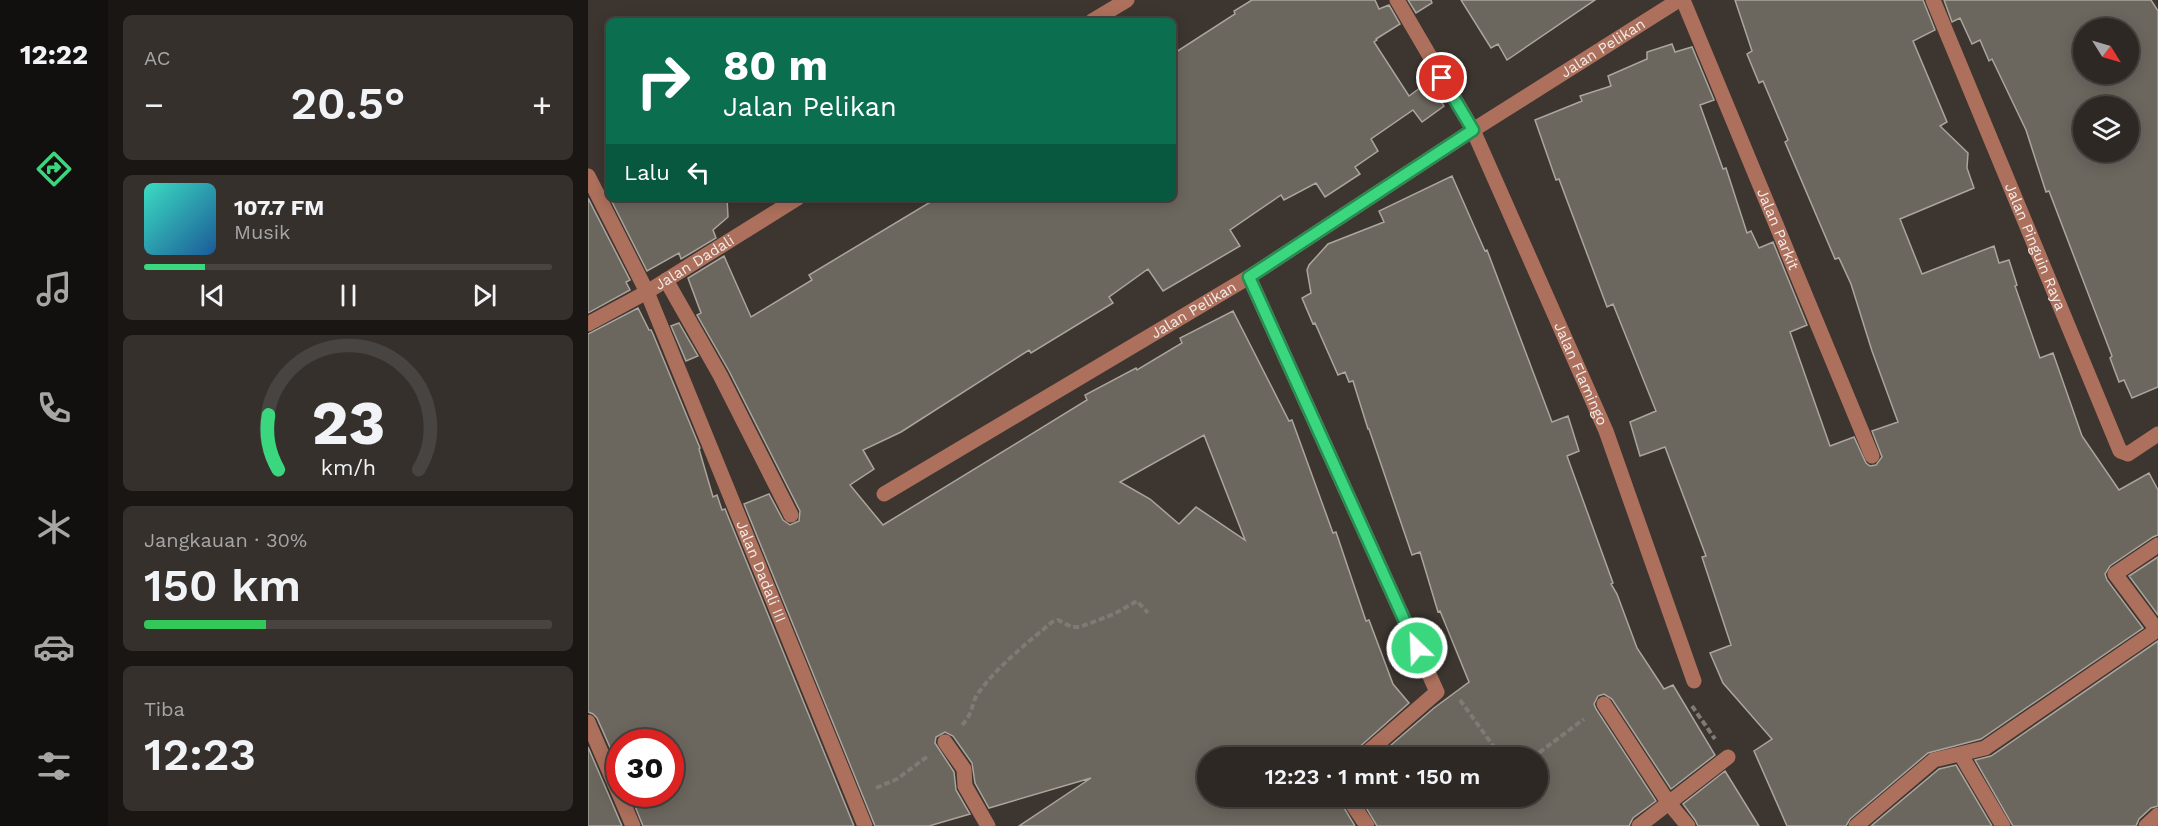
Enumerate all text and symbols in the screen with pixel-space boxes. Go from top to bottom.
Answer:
street label: Jalan Pelikan [1557,15,1648,82]
north arrow [2073,18,2139,84]
map controls [2073,18,2139,162]
text: 12:22 [20,39,88,71]
text: 80 m [723,41,828,90]
icon: right [624,42,702,120]
text: AC [144,46,170,70]
pin [1416,52,1467,103]
icon: arrive [1425,61,1458,94]
text: 20.5° [290,77,406,130]
text: − [144,85,164,124]
text: + [532,85,552,124]
text: Jalan Pelikan [723,91,897,123]
button: layers [2073,96,2139,162]
icon: directions [33,148,75,190]
icon: left [682,156,715,189]
text: Lalu [624,160,670,185]
street label: Jalan Pinguin Raya [2001,180,2070,314]
street label: Jalan Parkit [1753,186,1803,273]
text: 107.7 FM [234,195,324,220]
text: Musik [234,220,290,244]
street label: Jalan Dadali [651,231,737,294]
icon: music [33,268,75,310]
street label: Jalan Pelikan [1147,278,1240,342]
icon: previous [196,279,229,312]
icon: pause [332,279,365,312]
icon: next [468,279,501,312]
street label: Jalan Flamingo [1550,319,1611,428]
text: 23 [311,386,385,459]
icon: phone [33,387,75,429]
text: km/h [320,455,376,480]
icon: climate [33,506,75,548]
street label: Jalan Dadali III [732,518,790,625]
text: Jangkauan · 30% [144,528,307,552]
text: 150 km [144,559,301,612]
position arrow [1385,616,1449,680]
icon: car [33,626,75,668]
text: Tiba [144,697,185,721]
text: 12:23 [144,728,256,781]
speed limit sign: 30 [606,729,684,807]
icon: filters [33,745,75,787]
text: 12:23 · 1 mnt · 150 m [1265,764,1480,789]

